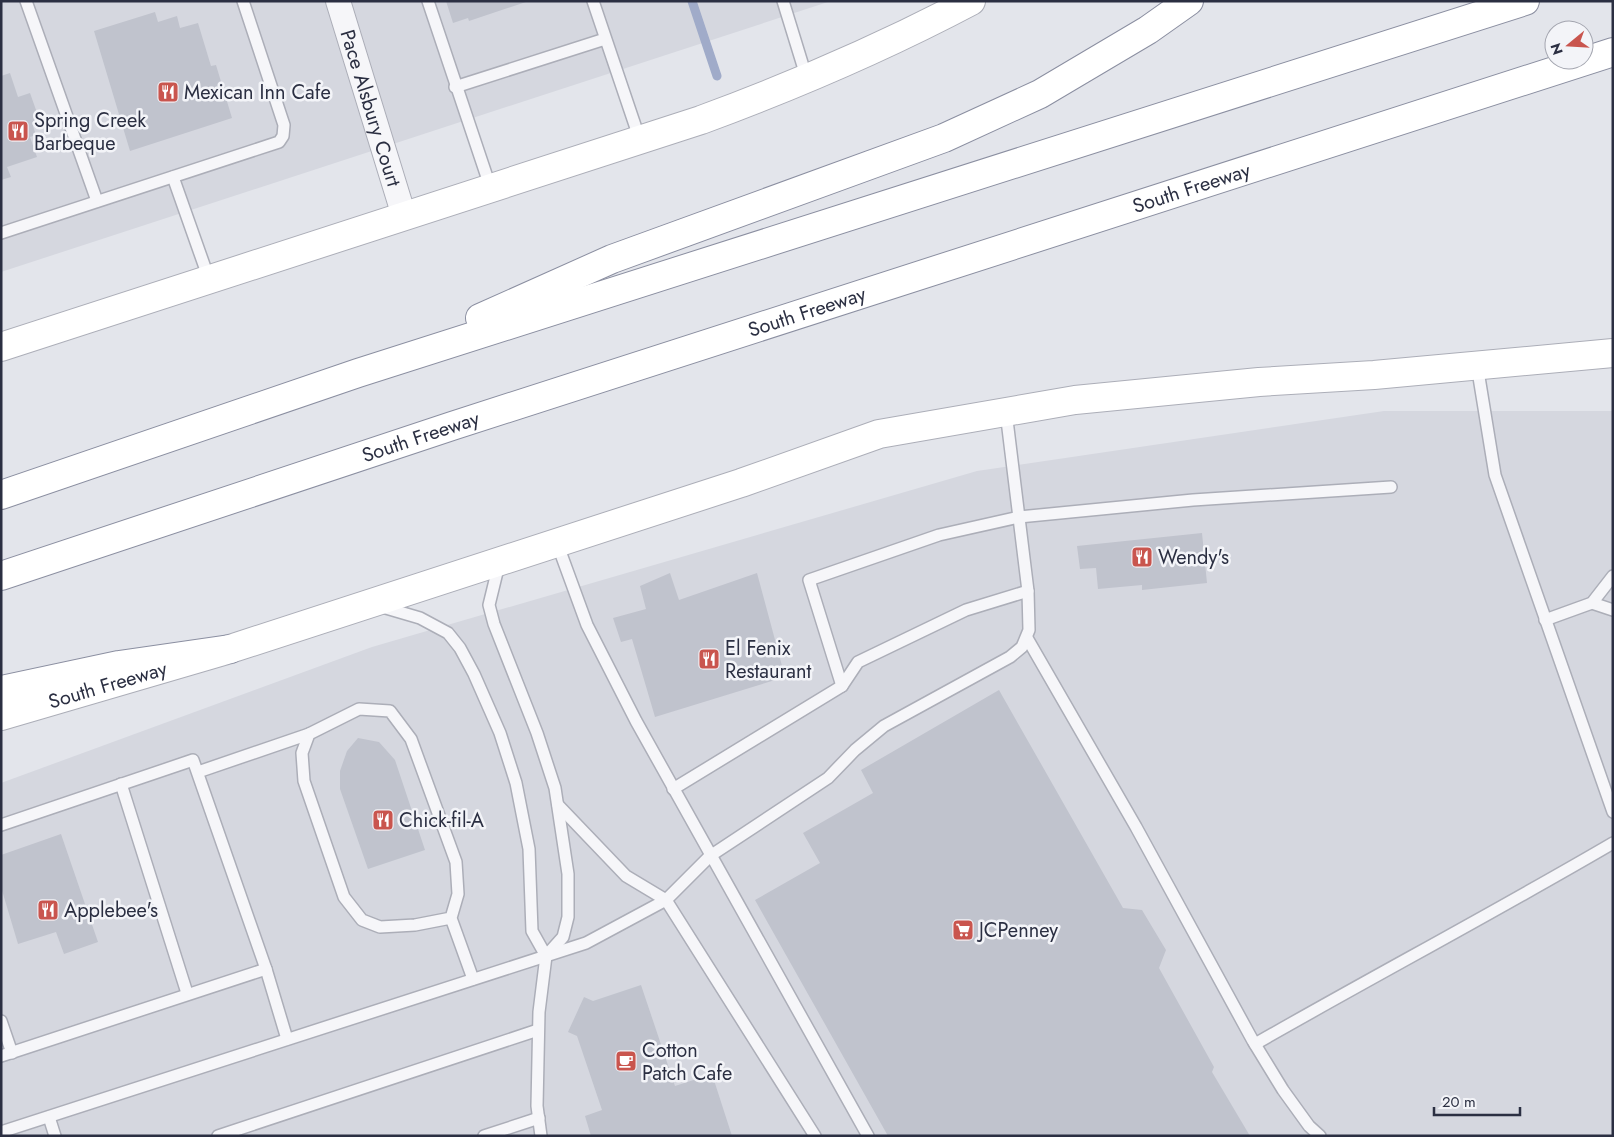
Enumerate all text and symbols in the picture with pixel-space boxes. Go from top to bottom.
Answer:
north arrow [1544,20,1594,70]
street label: Pace Alsbury Court [333,26,408,190]
text: N [1545,41,1568,57]
place label: Mexican Inn Cafe [184,78,331,107]
restaurant icon: Mexican Inn Cafe [156,80,180,104]
place label: Spring Creek Barbeque [34,106,146,158]
restaurant icon: Spring Creek Barbeque [6,119,30,143]
street label: South Freeway [1129,156,1254,221]
street label: South Freeway [744,280,870,345]
street label: South Freeway [358,404,483,470]
place label: Wendy's [1158,543,1229,572]
restaurant icon: Wendy's [1130,545,1154,569]
place label: El Fenix Restaurant [725,634,811,686]
restaurant icon: El Fenix Restaurant [697,647,721,671]
street label: South Freeway [45,654,171,716]
place label: Chick-fil-A [399,806,485,835]
restaurant icon: Chick-fil-A [371,808,395,832]
place label: Applebee's [64,896,158,925]
restaurant icon: Applebee's [36,898,60,922]
place label: JCPenney [976,916,1058,945]
supermarket icon: JCPenney [951,918,975,942]
place label: Cotton Patch Cafe [642,1036,732,1088]
cafe icon: Cotton Patch Cafe [614,1049,638,1073]
scale bar [1434,1084,1520,1116]
text: 20 m [1442,1091,1476,1113]

